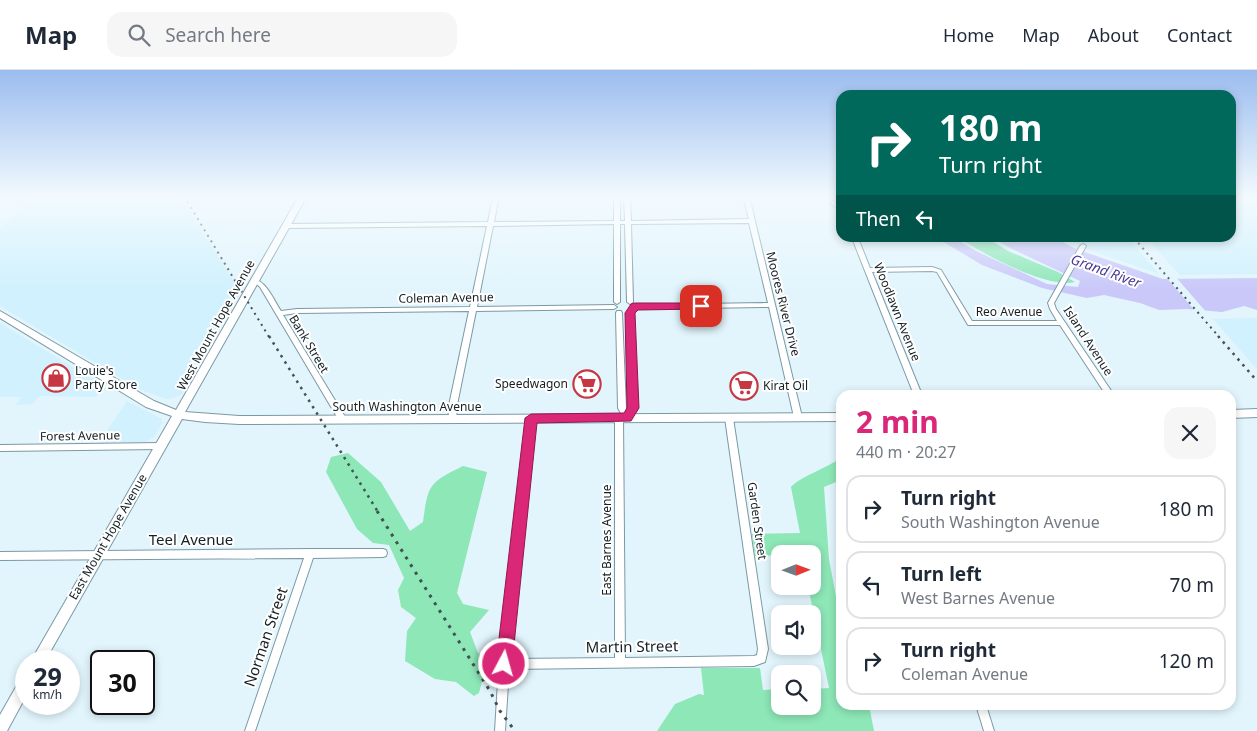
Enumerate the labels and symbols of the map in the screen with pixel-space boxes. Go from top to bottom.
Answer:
water label: Grand River [1068,249,1144,292]
street label: Moores River Drive [762,250,805,358]
street label: West Mount Hope Avenue [173,256,259,393]
street label: Woodlawn Avenue [870,260,925,364]
pin [680,285,722,327]
street label: Coleman Avenue [398,288,494,307]
street label: Reo Avenue [976,303,1043,320]
street label: Island Avenue [1060,303,1117,379]
street label: Bank Street [285,312,334,377]
place label: Louie's Party Store [75,362,137,393]
shop icon: Louie's Party Store [41,363,71,393]
supermarket icon: Speedwagon [572,369,602,399]
supermarket icon: Kirat Oil [729,371,759,401]
place label: Speedwagon [495,375,568,392]
place label: Kirat Oil [763,377,808,394]
street label: South Washington Avenue [332,398,482,415]
street label: Forest Avenue [40,426,121,445]
street label: East Mount Hope Avenue [65,471,151,603]
street label: Garden Street [744,481,771,562]
street label: East Barnes Avenue [598,484,615,596]
street label: Teel Avenue [149,529,233,549]
north arrow [771,545,821,595]
street label: Norman Street [239,584,292,689]
street label: Martin Street [586,635,679,657]
position arrow [477,637,529,689]
speed limit sign: 30 [90,650,155,715]

